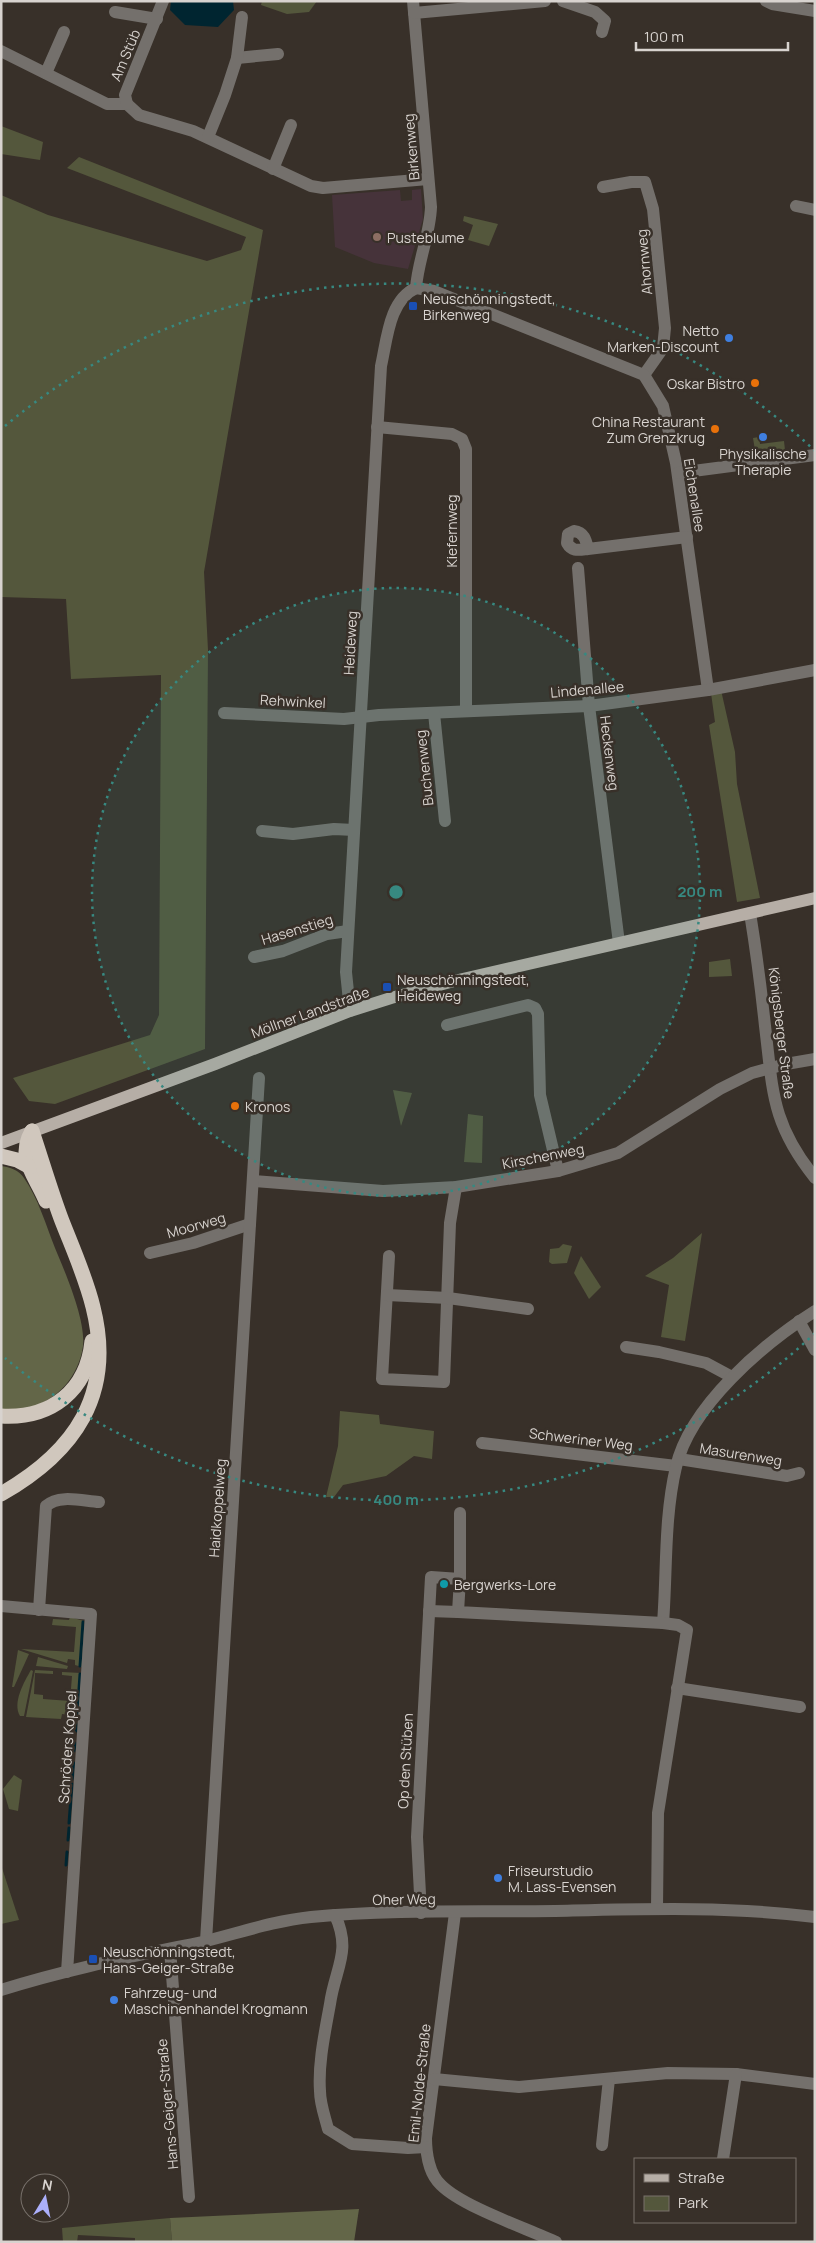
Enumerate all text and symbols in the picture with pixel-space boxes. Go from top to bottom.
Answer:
scale bar [636,20,788,52]
street label: Am Stüb [106,26,144,84]
text: 100 m [644,26,684,47]
street label: Birkenweg [399,113,423,181]
place label: Pusteblume [387,228,465,247]
street label: Ahornweg [632,228,656,296]
marker: Pusteblume [371,231,383,243]
place label: Neuschönningstedt, Birkenweg [423,289,556,324]
marker: Neuschönningstedt, Birkenweg [407,300,419,312]
place label: Netto Marken-Discount [607,321,719,356]
marker: Netto Marken-Discount [723,332,735,344]
place label: Oskar Bistro [667,374,745,393]
marker: Oskar Bistro [749,377,761,389]
place label: China Restaurant Zum Grenzkrug [592,412,705,447]
marker: China Restaurant Zum Grenzkrug [709,423,721,435]
marker: Physikalische Therapie [757,431,769,443]
place label: Physikalische Therapie [719,444,807,479]
street label: Eichenallee [680,457,710,533]
street label: Kiefernweg [442,495,461,567]
street label: Heideweg [339,610,361,676]
street label: Lindenallee [549,676,625,702]
street label: Rehwinkel [260,690,326,712]
street label: Heckenweg [596,714,624,792]
street label: Buchenweg [411,729,437,807]
text: 200 m [677,881,723,902]
centre of rings [387,883,405,901]
street label: Hasenstieg [259,909,335,949]
street label: Königsberger Straße [765,966,799,1100]
place label: Neuschönningstedt, Heideweg [397,970,530,1005]
marker: Neuschönningstedt, Heideweg [381,981,393,993]
street label: Möllner Landstraße [248,982,372,1042]
place label: Kronos [245,1097,290,1116]
marker: Kronos [229,1100,241,1112]
street label: Kirschenweg [500,1139,586,1173]
street label: Moorweg [164,1208,228,1242]
street label: Schweriner Weg [528,1423,634,1455]
street label: Masurenweg [698,1438,784,1470]
street label: Haidkoppelweg [204,1458,230,1558]
text: 400 m [373,1489,419,1510]
place label: Bergwerks-Lore [454,1575,556,1594]
marker: Bergwerks-Lore [438,1578,450,1590]
street label: Schröders Koppel [54,1690,80,1804]
street label: Op den Stüben [393,1713,417,1809]
place label: Friseurstudio M. Lass-Evensen [508,1861,616,1896]
marker: Friseurstudio M. Lass-Evensen [492,1872,504,1884]
street label: Oher Weg [372,1889,436,1909]
place label: Neuschönningstedt, Hans-Geiger-Straße [103,1942,236,1977]
marker: Neuschönningstedt, Hans-Geiger-Straße [87,1953,99,1965]
place label: Fahrzeug- und Maschinenhandel Krogmann [124,1983,308,2018]
marker: Fahrzeug- und Maschinenhandel Krogmann [108,1994,120,2006]
street label: Emil-Nolde-Straße [403,2023,435,2143]
street label: Hans-Geiger-Straße [152,2038,182,2170]
legend [634,2158,796,2223]
text: Straße [678,2167,725,2188]
north arrow [20,2173,70,2223]
text: N [41,2174,54,2195]
text: Park [678,2192,708,2213]

